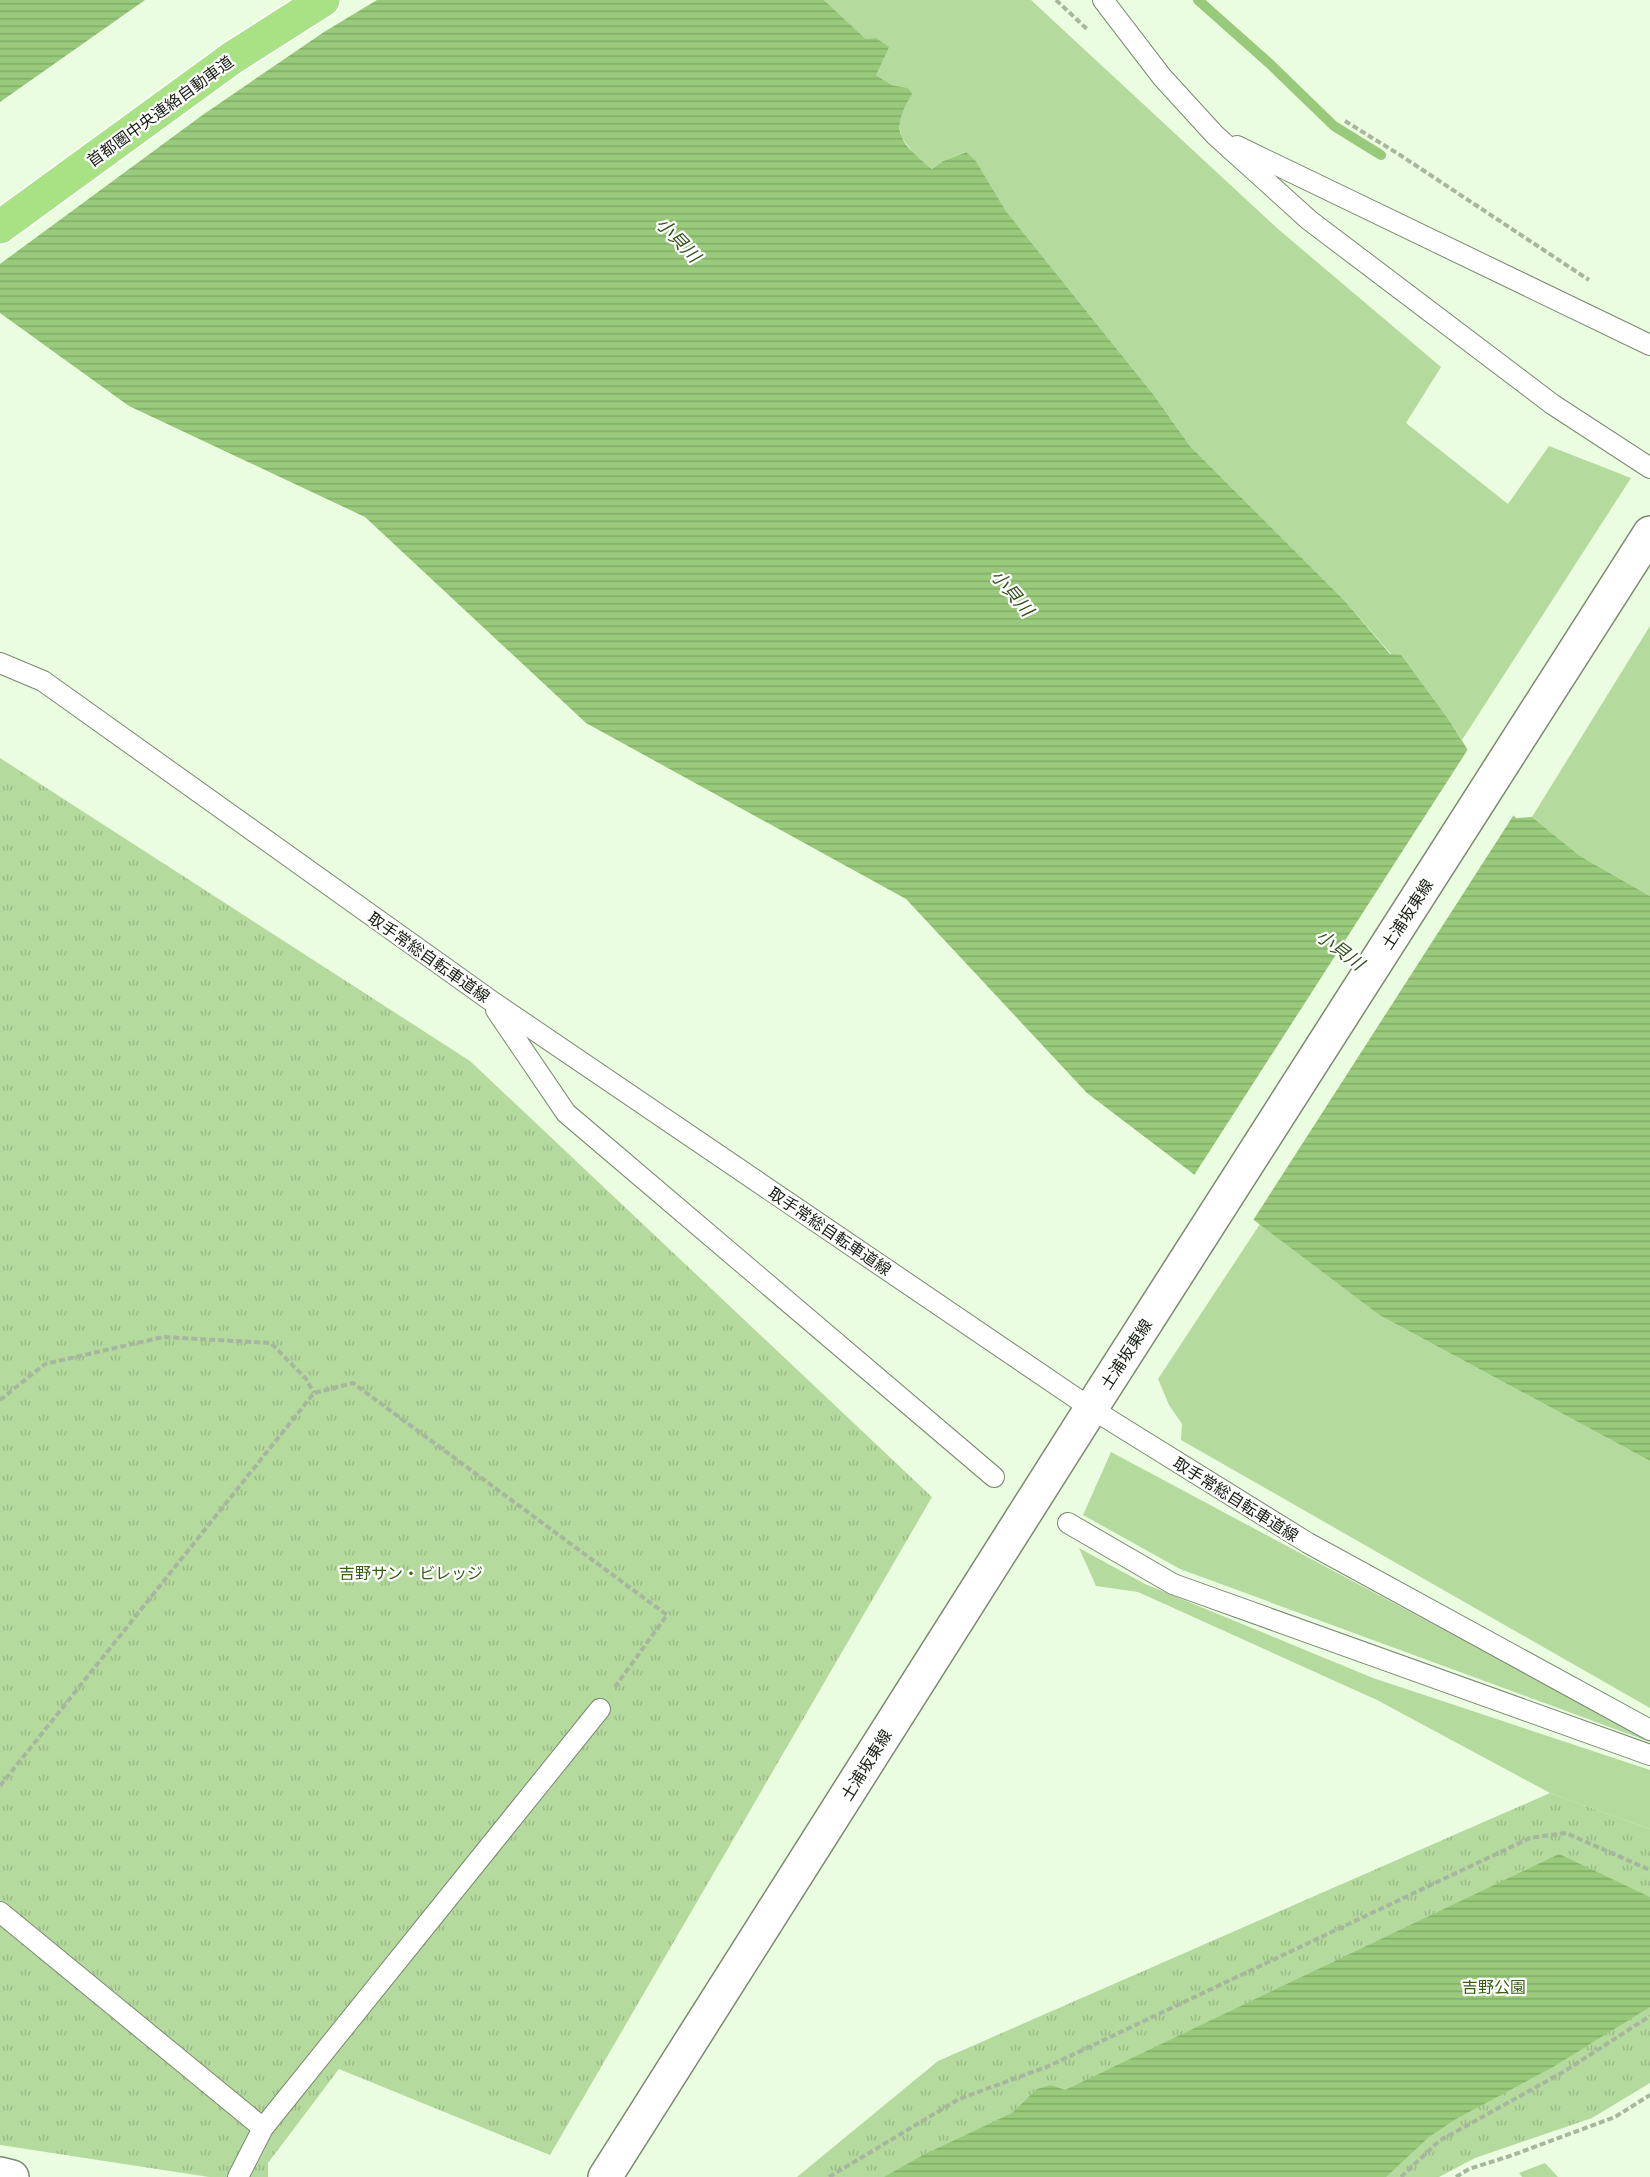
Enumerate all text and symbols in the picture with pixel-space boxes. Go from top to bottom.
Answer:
street label: 首都圏中央連絡自動車道 [84,53,236,170]
water label: 小貝川 [652,214,705,268]
water label: 小貝川 [987,566,1038,622]
street label: 土浦坂東線 [1379,876,1436,952]
street label: 取手常総自転車道線 [365,909,493,1006]
water label: 小貝川 [1312,926,1369,975]
street label: 取手常総自転車道線 [765,1184,894,1279]
street label: 土浦坂東線 [1098,1316,1155,1392]
street label: 取手常総自転車道線 [1170,1454,1301,1545]
park label: 吉野サン・ビレッジ [339,1565,483,1582]
street label: 土浦坂東線 [838,1727,895,1804]
park label: 吉野公園 [1462,1979,1526,1996]

